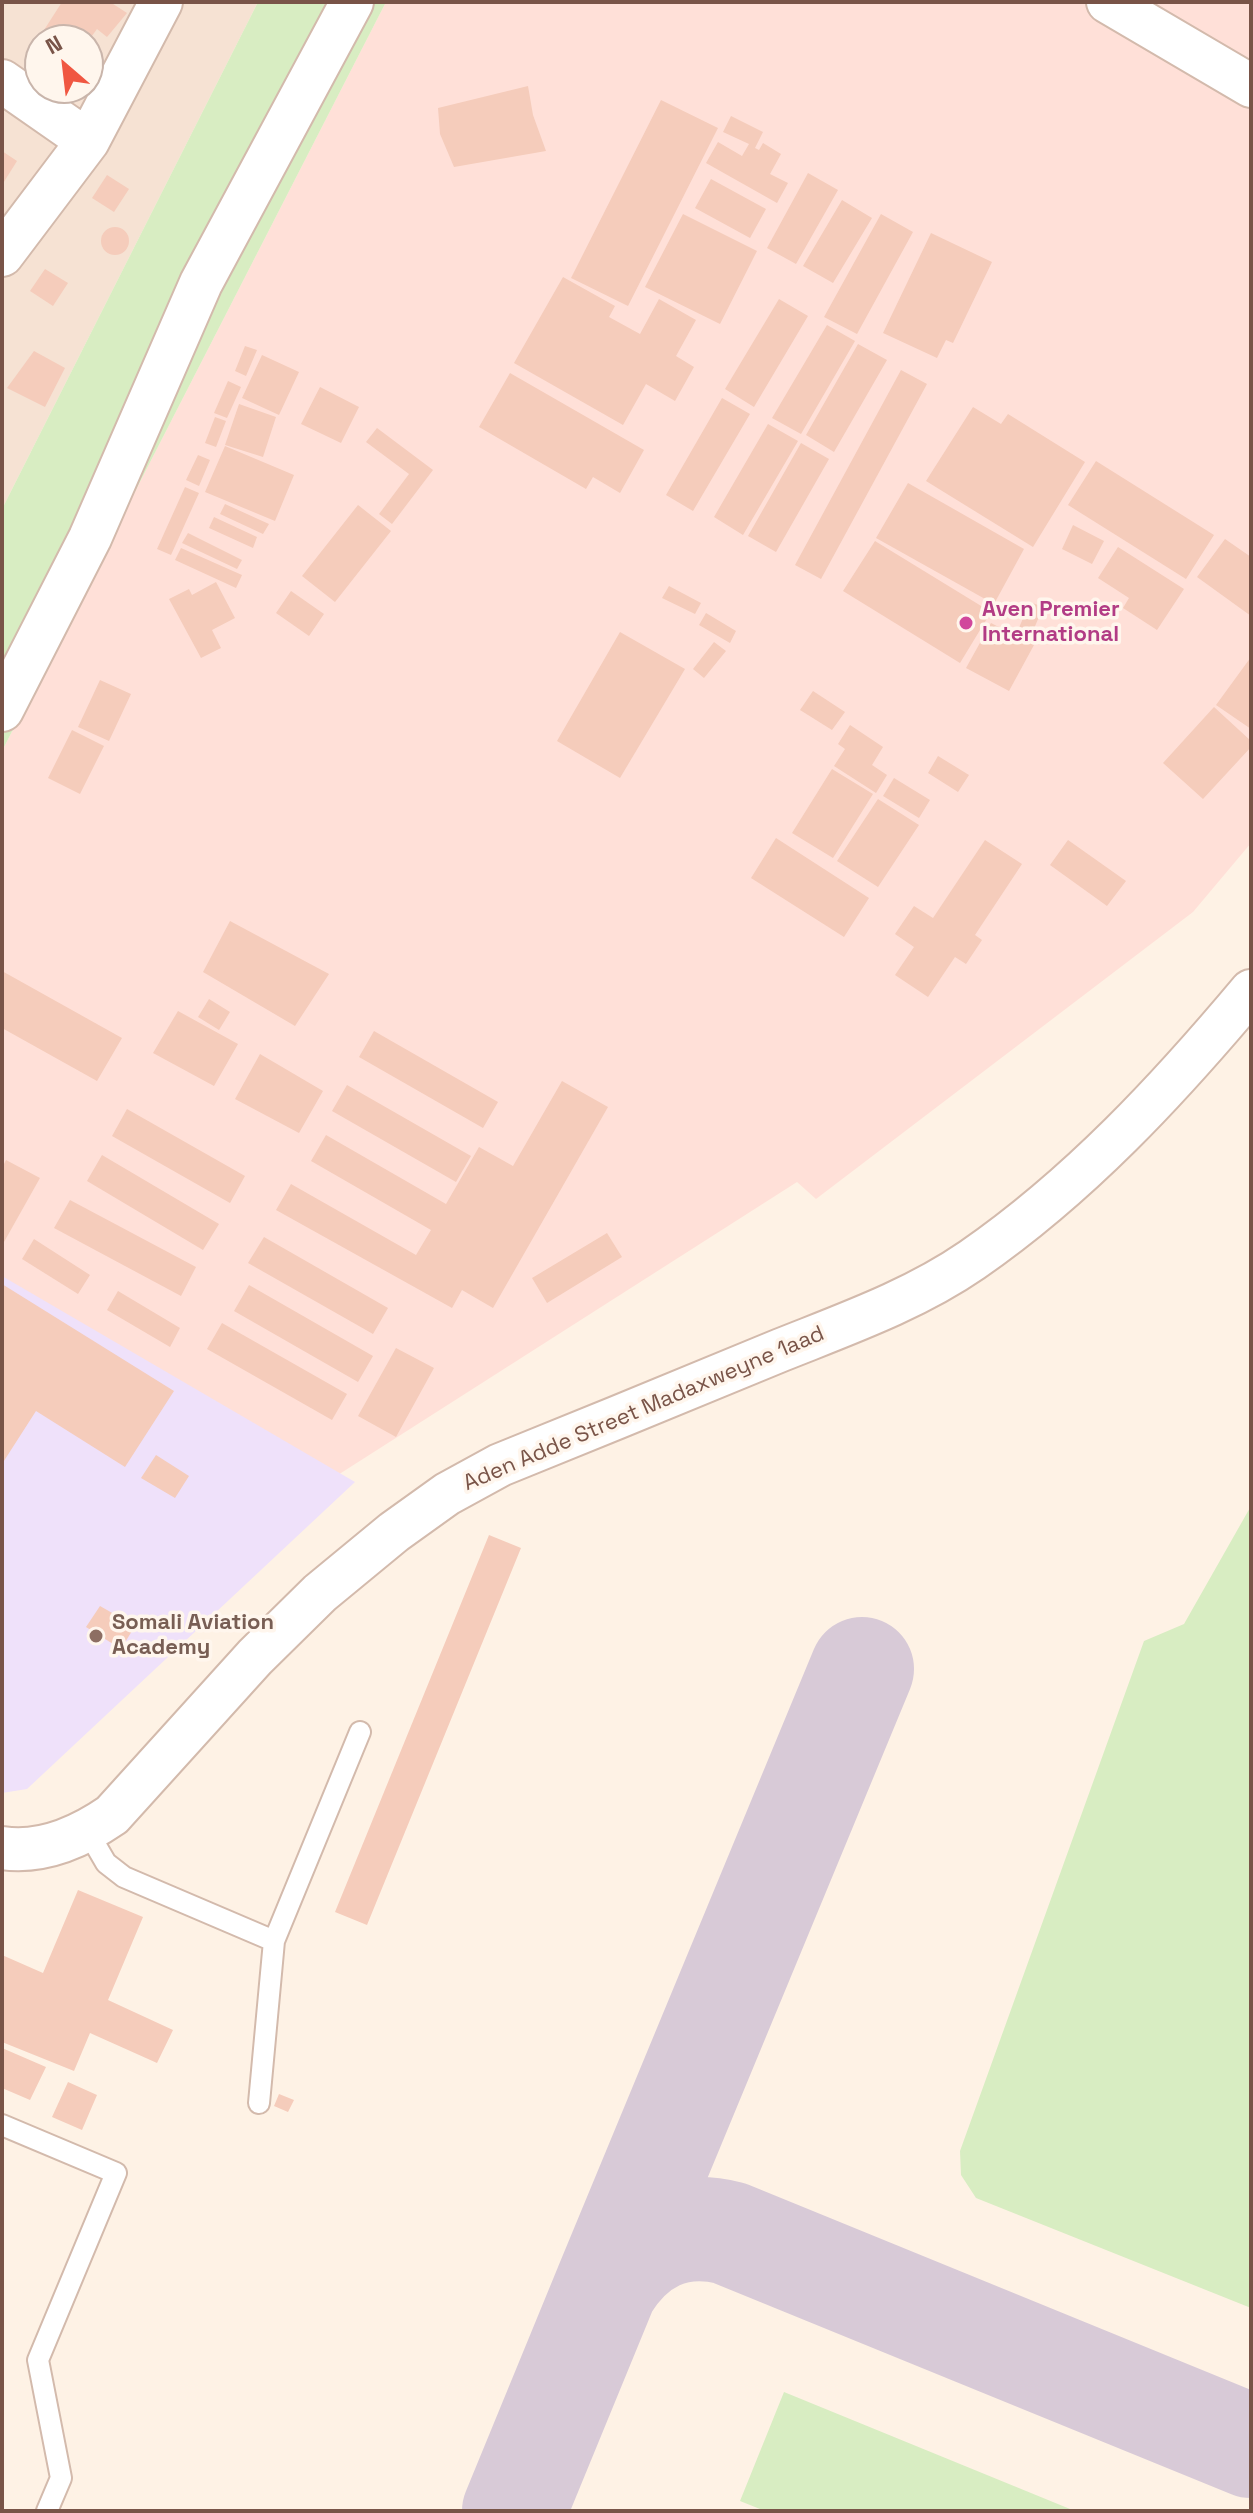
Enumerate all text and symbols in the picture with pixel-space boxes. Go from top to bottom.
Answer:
north arrow [24,24,104,104]
text: N [41,29,67,60]
place label: Aven Premier International [982,597,1120,648]
marker: Aven Premier International [957,614,975,632]
street label: Aden Adde Street Madaxweyne 1aad [460,1321,828,1497]
place label: Somali Aviation Academy [112,1610,274,1662]
marker: Somali Aviation Academy [87,1627,105,1645]

